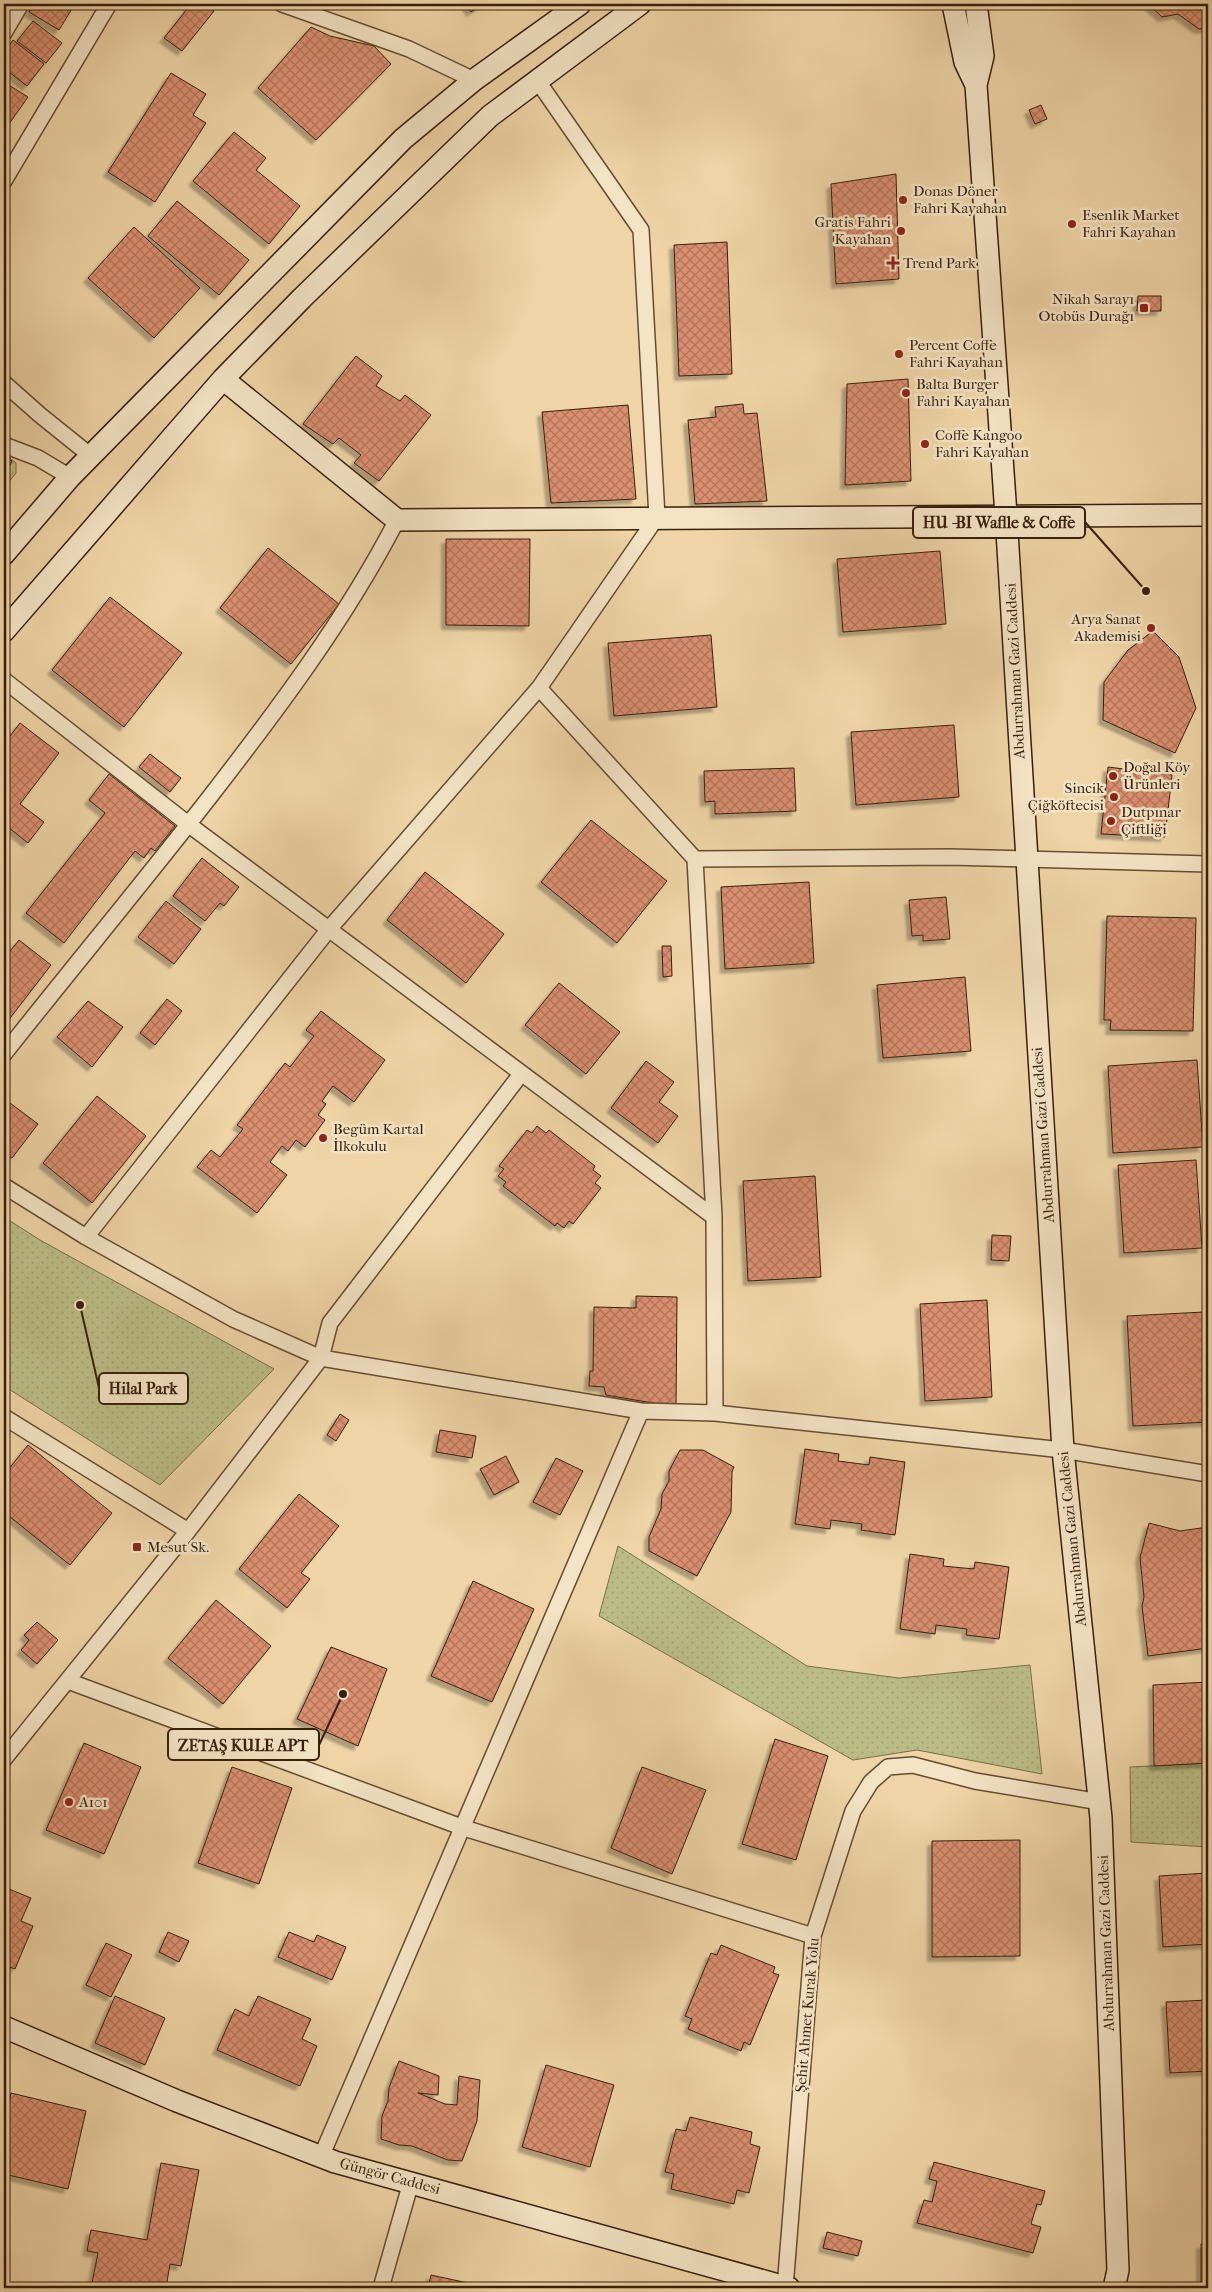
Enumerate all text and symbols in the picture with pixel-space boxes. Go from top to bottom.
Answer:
place label: Donas Döner Fahri Kayahan [913,182,1007,217]
marker: Donas Döner Fahri Kayahan [897,194,909,206]
place label: Esenlik Market Fahri Kayahan [1082,206,1180,241]
place label: Gratis Fahri Kayahan [814,213,892,248]
marker: Esenlik Market Fahri Kayahan [1066,218,1078,230]
marker: Gratis Fahri Kayahan [895,225,907,237]
place label: Trend Park [903,254,976,272]
marker: Trend Park [887,257,899,269]
place label: Nikah Sarayı Otobüs Durağı [1039,290,1135,325]
marker: Nikah Sarayı Otobüs Durağı [1138,302,1150,314]
place label: Percent Coffe Fahri Kayahan [909,336,1003,371]
marker: Percent Coffe Fahri Kayahan [893,348,905,360]
place label: Balta Burger Fahri Kayahan [916,375,1010,410]
marker: Balta Burger Fahri Kayahan [900,387,912,399]
place label: Coffe Kangoo Fahri Kayahan [935,426,1029,461]
marker: Coffe Kangoo Fahri Kayahan [919,438,931,450]
callout: HU -BI Waflle & Coffe [913,507,1085,538]
text: HU -BI Waflle & Coffe [923,513,1075,532]
street label: Abdurrahman Gazi Caddesi [1001,582,1029,760]
place label: Arya Sanat Akademisi [1070,610,1142,645]
marker: Arya Sanat Akademisi [1145,622,1157,634]
place label: Doğal Köy Ürünleri [1123,758,1191,793]
marker: Doğal Köy Ürünleri [1107,770,1119,782]
place label: Sincik Çiğköftecisi [1028,779,1105,814]
marker: Sincik Çiğköftecisi [1108,791,1120,803]
place label: Dutpınar Çiftliği [1121,803,1181,838]
marker: Dutpınar Çiftliği [1105,815,1117,827]
street label: Abdurrahman Gazi Caddesi [1028,1046,1058,1225]
place label: Begüm Kartal İlkokulu [333,1120,424,1155]
marker: Begüm Kartal İlkokulu [317,1132,329,1144]
callout: Hilal Park [99,1373,188,1404]
text: Hilal Park [109,1379,178,1398]
street label: Abdurrahman Gazi Caddesi [1054,1450,1090,1629]
place label: Mesut Sk. [147,1538,209,1556]
marker: Mesut Sk. [131,1541,143,1553]
callout: ZETAŞ KULE APT [168,1729,319,1760]
text: ZETAŞ KULE APT [178,1736,310,1756]
place label: A101 [78,1793,108,1811]
marker: A101 [63,1796,75,1808]
street label: Abdurrahman Gazi Caddesi [1094,1854,1118,2032]
street label: Şehit Ahmet Kurak Yolu [791,1936,823,2093]
street label: Güngör Caddesi [338,2154,443,2198]

